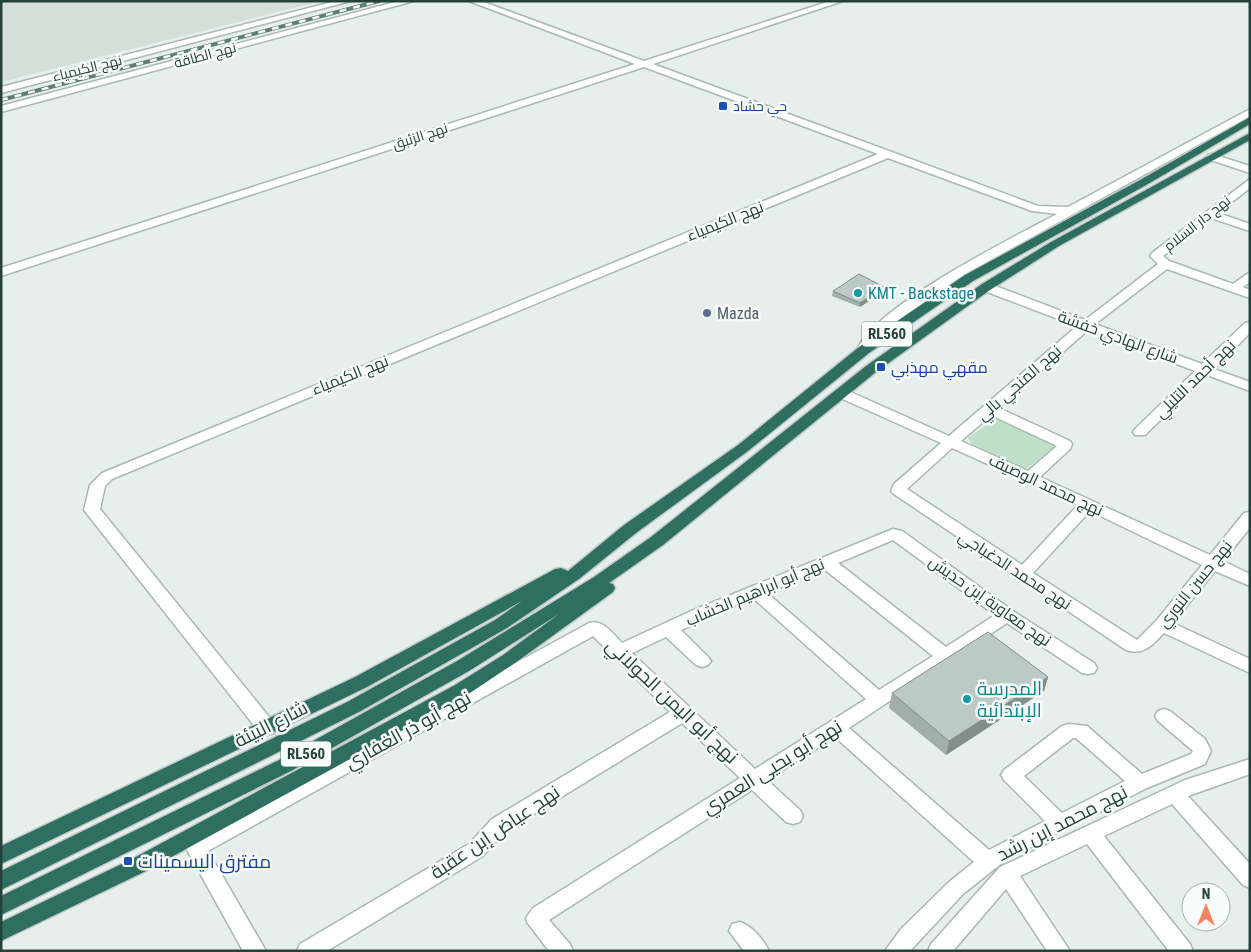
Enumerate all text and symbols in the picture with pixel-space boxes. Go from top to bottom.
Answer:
street label: نهج الطاقة [172,39,238,72]
street label: نهج الكيمياء [50,52,124,85]
place label: حي حشاد [733,98,787,118]
marker: حي حشاد [717,100,729,112]
street label: نهج الزئبق [390,120,450,153]
street label: نهج دار السلام [1160,192,1235,256]
street label: نهج الكيمياء [684,197,767,247]
place label: KMT - Backstage [868,284,974,303]
marker: KMT - Backstage [852,287,864,299]
place label: Mazda [717,304,759,323]
street label: شارع الهادي خفشة [1054,306,1181,371]
marker: Mazda [701,307,713,319]
road number: RL560 [862,322,912,346]
street label: نهج أحمد التليلي [1151,336,1242,425]
street label: نهج المنجي بالي [973,341,1068,428]
street label: نهج الكيمياء [309,351,392,401]
place label: مقهي مهذبي [891,358,988,381]
marker: مقهي مهذبي [875,361,887,373]
street label: نهج محمد الوصيف [985,450,1106,522]
street label: نهج محمد الدغباجي [953,526,1075,617]
street label: نهج حسن النوري [1154,536,1239,634]
street label: نهج معاوية إبن حديش [924,552,1055,652]
street label: نهج أبو ابراهيم الخشاب [683,554,828,632]
street label: نهج أبو اليمن الحولاني [599,634,743,770]
place label: المدرسة الإبتدائية [977,677,1042,722]
street label: نهج أبو ذر الغفاري [341,686,476,777]
marker: المدرسة الإبتدائية [961,693,973,705]
street label: شارع البيئة [230,696,312,754]
street label: نهج أبو يحيى العمري [698,715,848,822]
road number: RL560 [281,742,331,766]
street label: نهج عياض إبن عقبة [426,780,565,885]
street label: نهج محمد إبن رشد [993,780,1132,868]
place label: مفترق اليسمينات [138,850,271,874]
marker: مفترق اليسمينات [122,855,134,867]
north arrow [1181,882,1231,932]
text: N [1202,886,1210,902]

